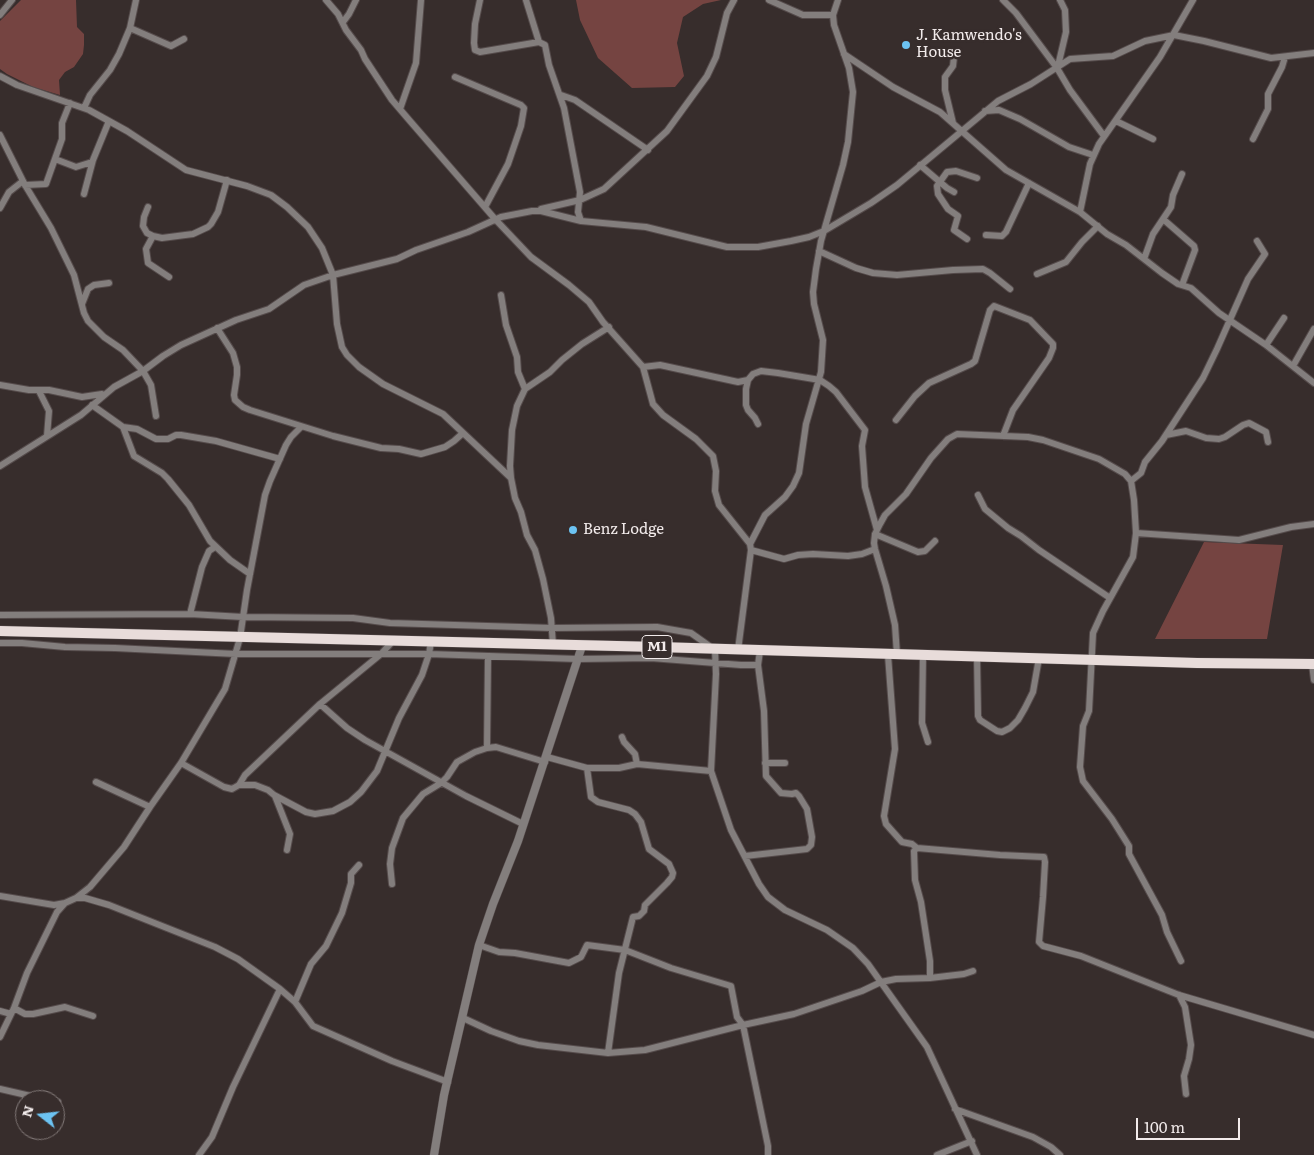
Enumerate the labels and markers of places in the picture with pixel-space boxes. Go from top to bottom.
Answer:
place label: J. Kamwendo's House [916,27,1022,62]
marker: J. Kamwendo's House [900,39,912,51]
place label: Benz Lodge [583,521,664,539]
marker: Benz Lodge [567,524,579,536]

